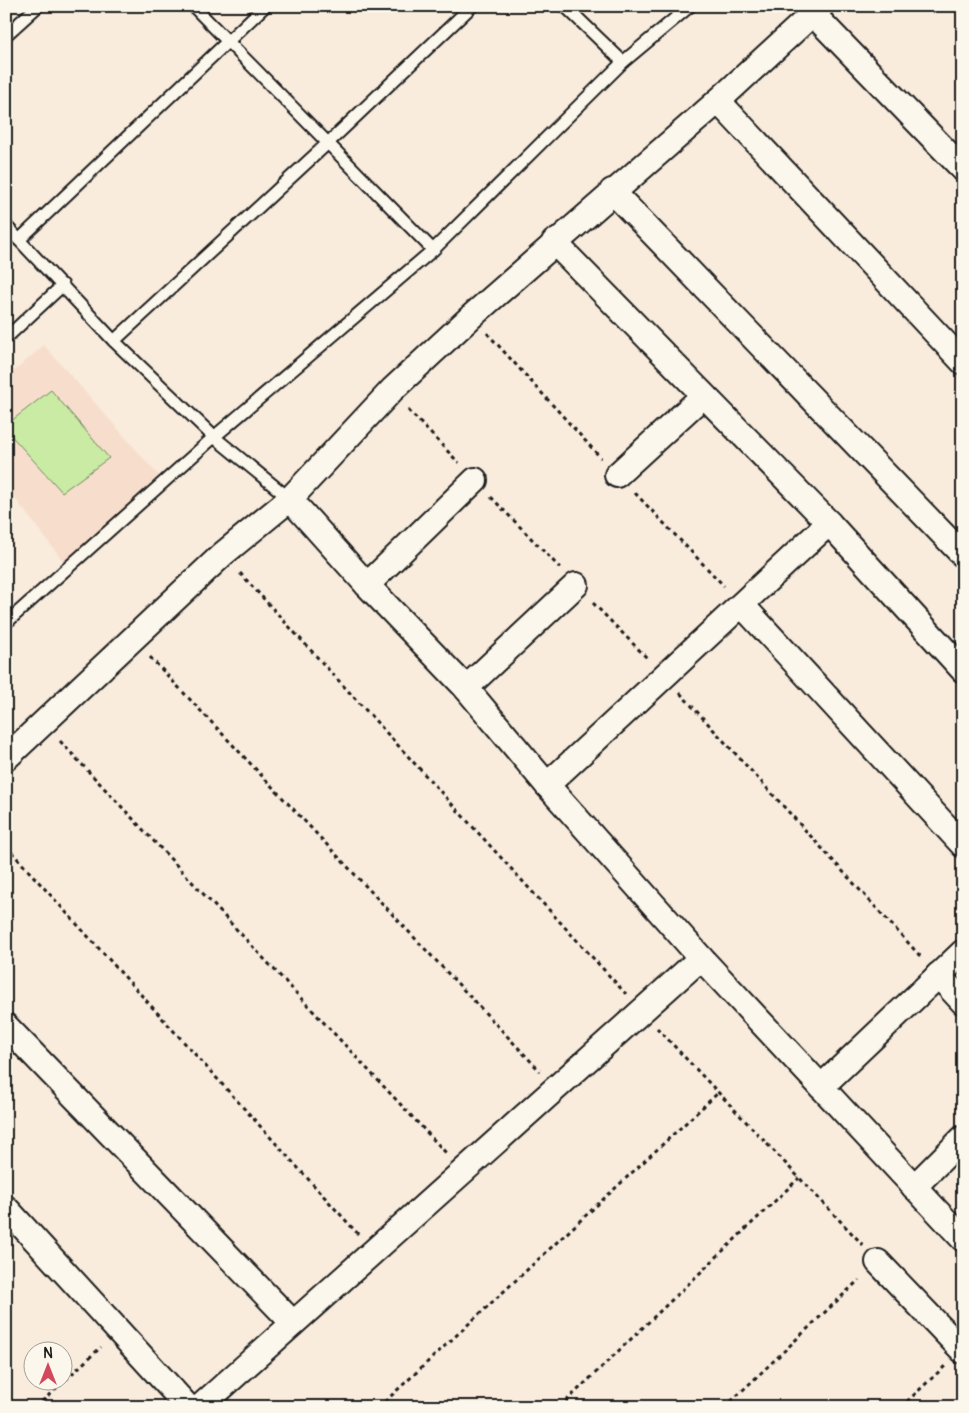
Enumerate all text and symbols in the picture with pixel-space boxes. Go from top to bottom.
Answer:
north arrow [22,1340,72,1390]
text: N [43,1345,53,1362]

